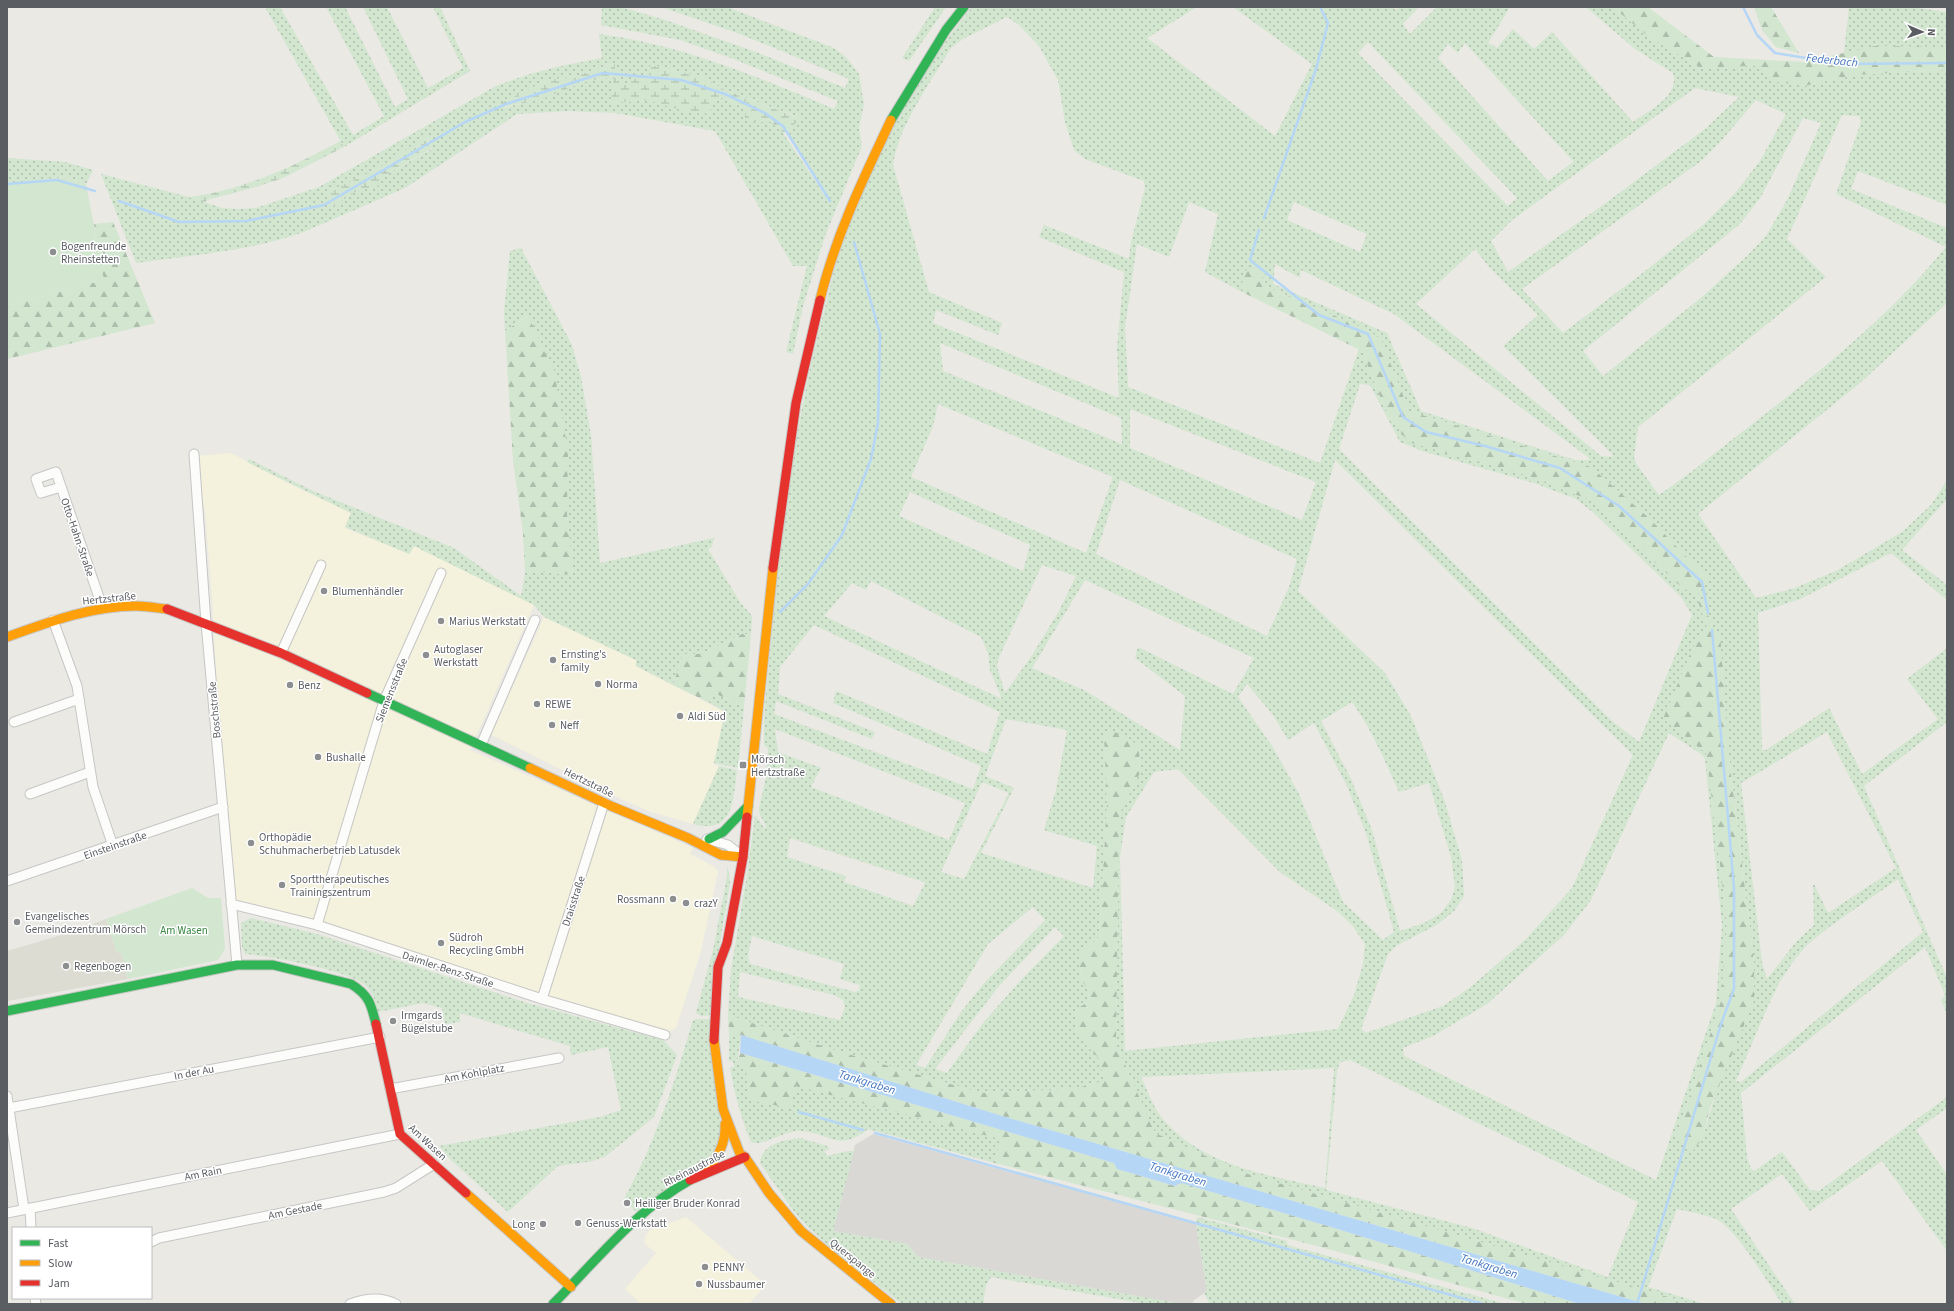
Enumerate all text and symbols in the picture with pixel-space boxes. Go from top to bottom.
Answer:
north arrow [1902,12,1942,52]
text: N [1924,28,1939,36]
water label: Federbach [1805,49,1859,72]
place label: Bogenfreunde Rheinstetten [61,239,127,267]
marker: Bogenfreunde Rheinstetten [48,247,58,257]
street label: Otto-Hahn-Straße [57,496,98,579]
place label: Blumenhändler [332,584,404,599]
marker: Blumenhändler [319,586,329,596]
street label: Hertzstraße [81,588,137,609]
place label: Marius Werkstatt [449,614,526,629]
marker: Marius Werkstatt [436,616,446,626]
place label: Autoglaser Werkstatt [434,642,483,670]
place label: Ernsting's family [561,647,607,675]
marker: Autoglaser Werkstatt [421,650,431,660]
street label: Siemensstraße [372,655,411,725]
marker: Ernsting's family [548,655,558,665]
place label: Norma [606,677,638,692]
place label: Benz [298,678,321,693]
marker: Norma [593,679,603,689]
street label: Boschstraße [204,680,224,739]
marker: Benz [285,680,295,690]
place label: REWE [545,697,572,712]
marker: REWE [532,699,542,709]
place label: Aldi Süd [688,709,726,724]
marker: Aldi Süd [675,711,685,721]
place label: Neff [560,718,580,733]
marker: Neff [547,720,557,730]
place label: Bushalle [326,750,366,765]
marker: Bushalle [313,752,323,762]
place label: Mörsch Hertzstraße [751,752,805,780]
marker: Mörsch Hertzstraße [738,760,748,770]
street label: Hertzstraße [561,764,617,801]
street label: Einsteinstraße [82,828,149,863]
place label: Orthopädie Schuhmacherbetrieb Latusdek [259,830,401,858]
marker: Orthopädie Schuhmacherbetrieb Latusdek [246,838,256,848]
place label: Sporttherapeutisches Trainingszentrum [290,872,390,900]
street label: Draisstraße [558,874,589,928]
marker: Sporttherapeutisches Trainingszentrum [277,880,287,890]
place label: Rossmann [617,892,665,907]
marker: Rossmann [668,894,678,904]
place label: crazY [694,896,718,911]
marker: crazY [681,898,691,908]
place label: Evangelisches Gemeindezentrum Mörsch [25,909,146,937]
marker: Evangelisches Gemeindezentrum Mörsch [12,917,22,927]
park label: Am Wasen [160,923,208,938]
place label: Südroh Recycling GmbH [449,930,524,958]
marker: Südroh Recycling GmbH [436,938,446,948]
street label: Daimler-Benz-Straße [400,948,496,991]
place label: Regenbogen [74,959,131,974]
marker: Regenbogen [61,961,71,971]
place label: Irmgards BügeIstube [401,1008,453,1036]
marker: Irmgards BügeIstube [388,1016,398,1026]
street label: Am Kohlplatz [443,1060,506,1087]
street label: In der Au [173,1061,215,1084]
water label: Tankgraben [836,1066,897,1099]
street label: Am Wasen [405,1121,450,1164]
street label: Rheinaustraße [661,1146,728,1190]
water label: Tankgraben [1147,1158,1208,1191]
street label: Am Rain [183,1163,223,1184]
place label: Heiliger Bruder Konrad [635,1196,740,1211]
street label: Am Gestade [267,1198,324,1223]
marker: Heiliger Bruder Konrad [622,1198,632,1208]
place label: Genuss-Werkstatt [586,1216,667,1231]
place label: Long [512,1217,535,1232]
marker: Genuss-Werkstatt [573,1218,583,1228]
marker: Long [538,1219,548,1229]
legend [12,1227,152,1299]
text: Fast [48,1235,68,1252]
street label: Querspange [826,1235,879,1282]
water label: Tankgraben [1458,1250,1519,1283]
text: Slow [48,1255,73,1272]
place label: PENNY [713,1260,745,1275]
marker: PENNY [700,1262,710,1272]
text: Jam [48,1275,70,1292]
place label: Nussbaumer [707,1277,765,1292]
marker: Nussbaumer [694,1279,704,1289]

